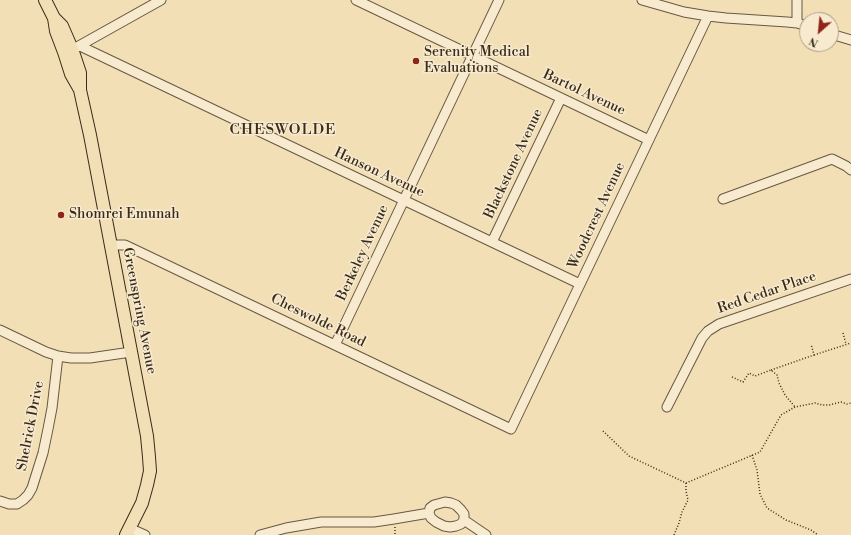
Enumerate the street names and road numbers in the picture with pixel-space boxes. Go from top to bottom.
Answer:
street label: Bartol Avenue [540,67,628,119]
street label: Blackstone Avenue [481,106,547,222]
street label: Hanson Avenue [331,145,427,201]
street label: Woodcrest Avenue [565,160,629,272]
street label: Berkeley Avenue [333,202,393,304]
street label: Greenspring Avenue [118,246,160,376]
street label: Red Cedar Place [716,268,818,318]
street label: Cheswolde Road [268,291,368,351]
street label: Shelrick Drive [14,380,48,472]

